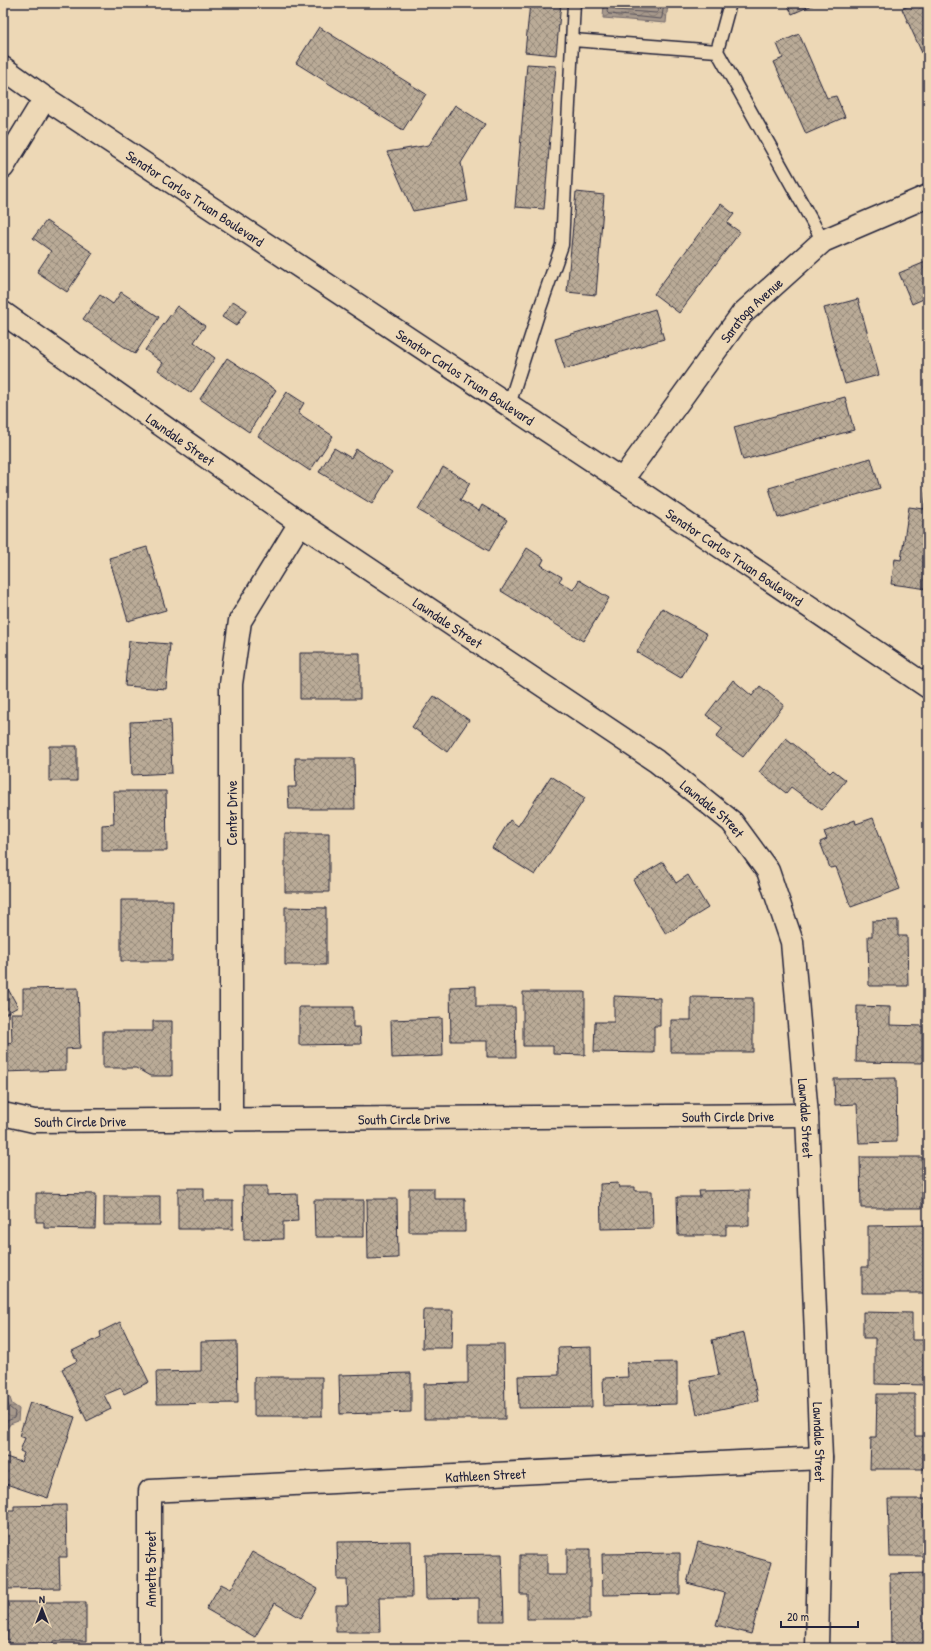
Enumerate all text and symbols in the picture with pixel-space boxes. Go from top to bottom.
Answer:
street label: Senator Carlos Truan Boulevard [123,145,269,250]
street label: Saratoga Avenue [715,272,787,346]
street label: Senator Carlos Truan Boulevard [393,324,539,429]
street label: Lawndale Street [143,408,219,470]
street label: Senator Carlos Truan Boulevard [663,503,808,610]
street label: Lawndale Street [410,592,487,652]
street label: Lawndale Street [677,775,749,841]
street label: Center Drive [222,780,241,845]
street label: Lawndale Street [794,1078,818,1159]
street label: South Circle Drive [682,1106,775,1125]
street label: South Circle Drive [358,1108,451,1128]
street label: South Circle Drive [34,1111,127,1130]
street label: Lawndale Street [809,1402,831,1482]
street label: Kathleen Street [445,1463,527,1486]
street label: Annette Street [141,1531,160,1607]
north arrow [22,1589,62,1629]
text: N [39,1592,45,1606]
scale bar [781,1603,858,1629]
text: 20 m [787,1608,809,1625]

